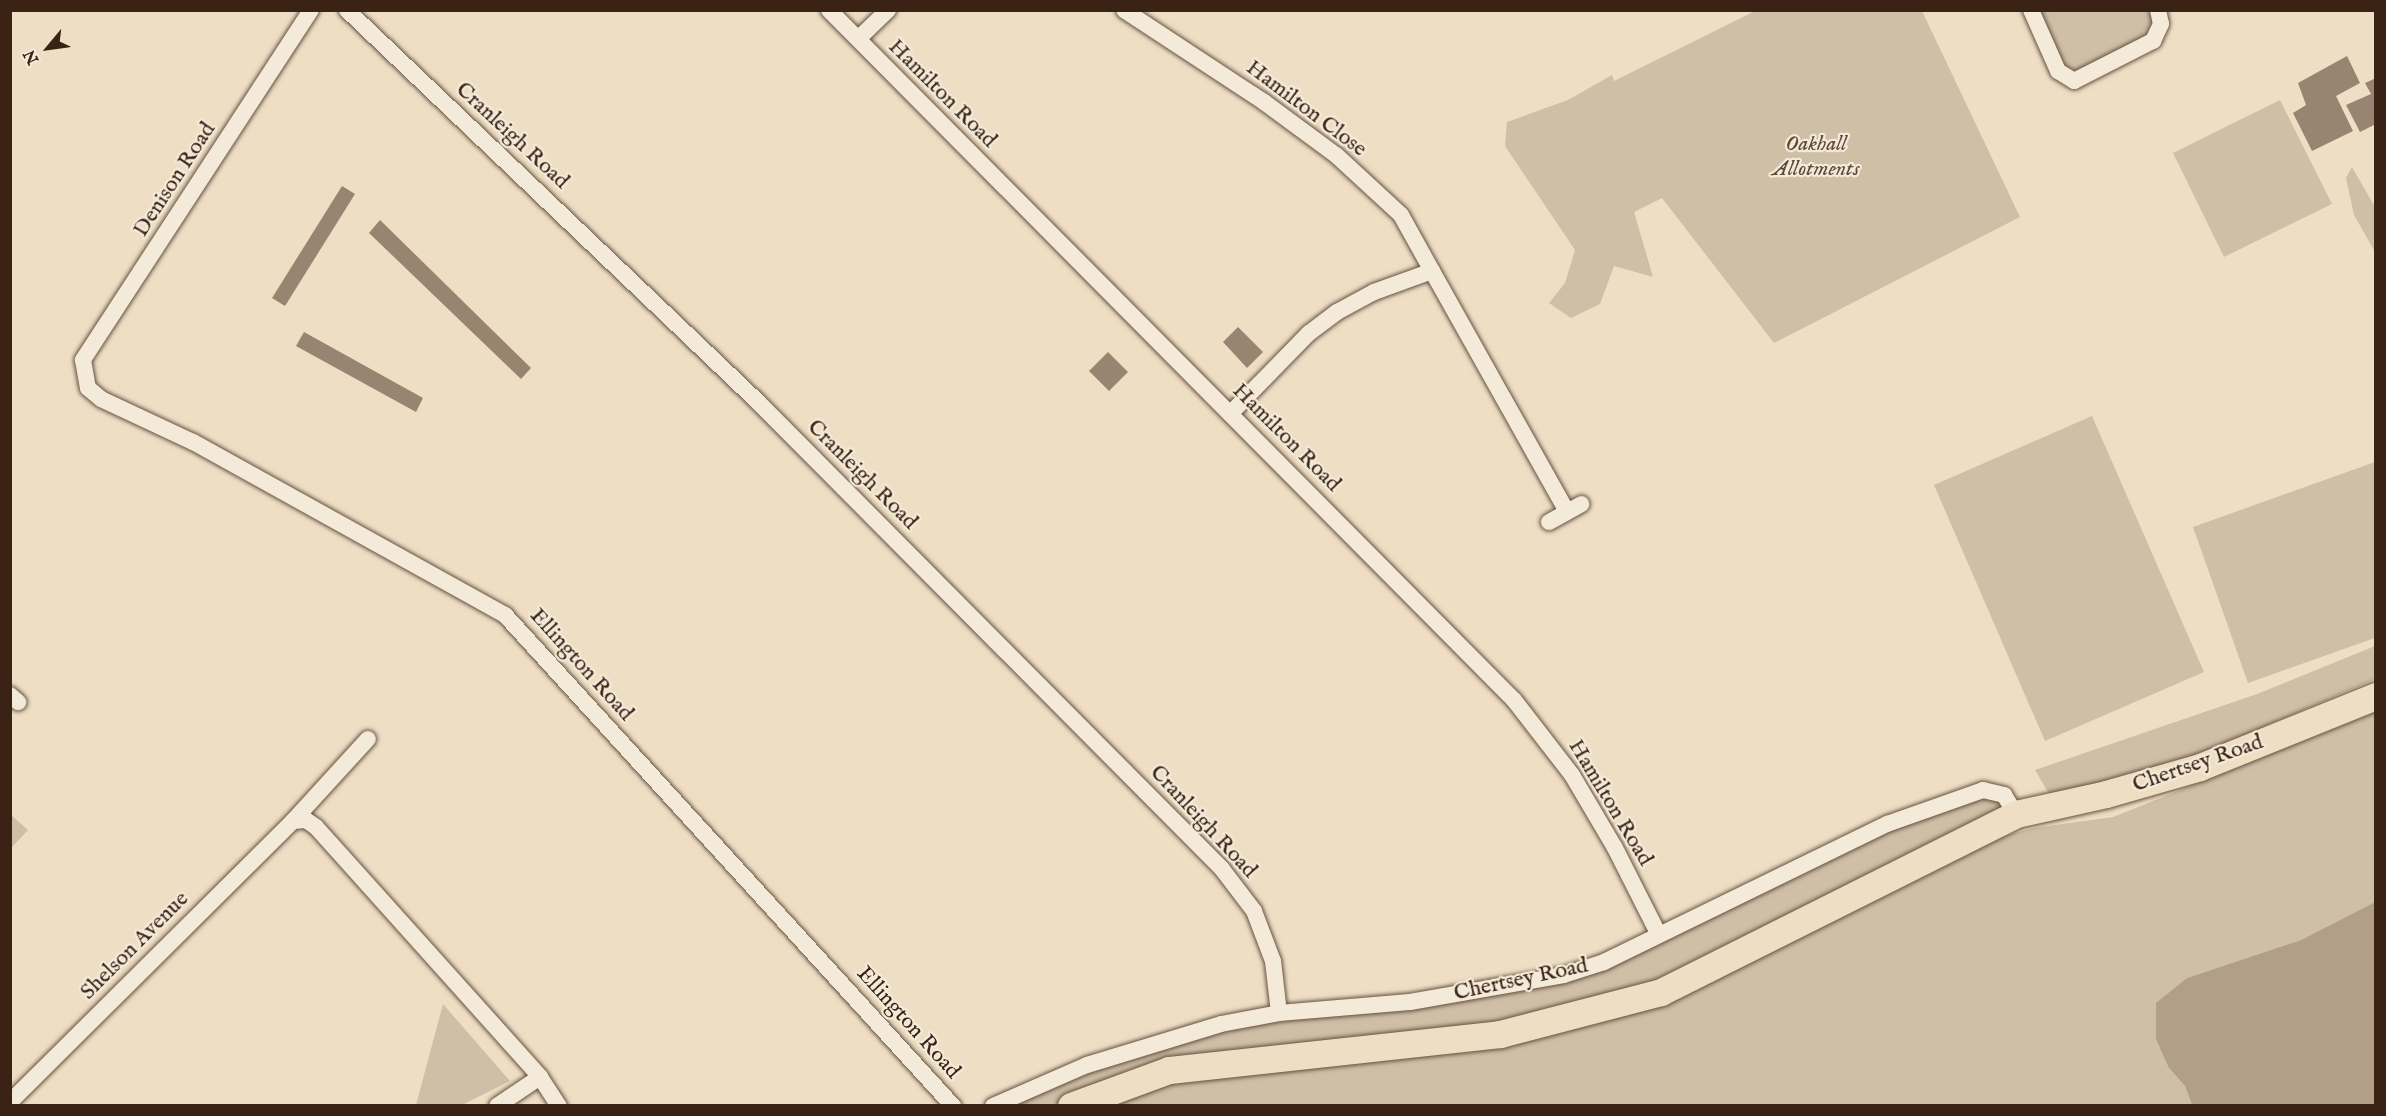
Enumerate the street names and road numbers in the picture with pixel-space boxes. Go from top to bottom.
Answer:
street label: Hamilton Road [882,34,1002,154]
street label: Hamilton Close [1240,55,1372,163]
street label: Cranleigh Road [450,77,574,195]
street label: Denison Road [128,118,222,242]
street label: Hamilton Road [1226,378,1346,498]
street label: Cranleigh Road [801,414,923,536]
street label: Ellington Road [524,603,638,727]
street label: Chertsey Road [2129,729,2267,799]
street label: Hamilton Road [1562,735,1658,871]
street label: Cranleigh Road [1144,760,1262,884]
street label: Shelson Avenue [75,886,195,1006]
street label: Chertsey Road [1452,953,1590,1007]
street label: Ellington Road [851,961,965,1085]

